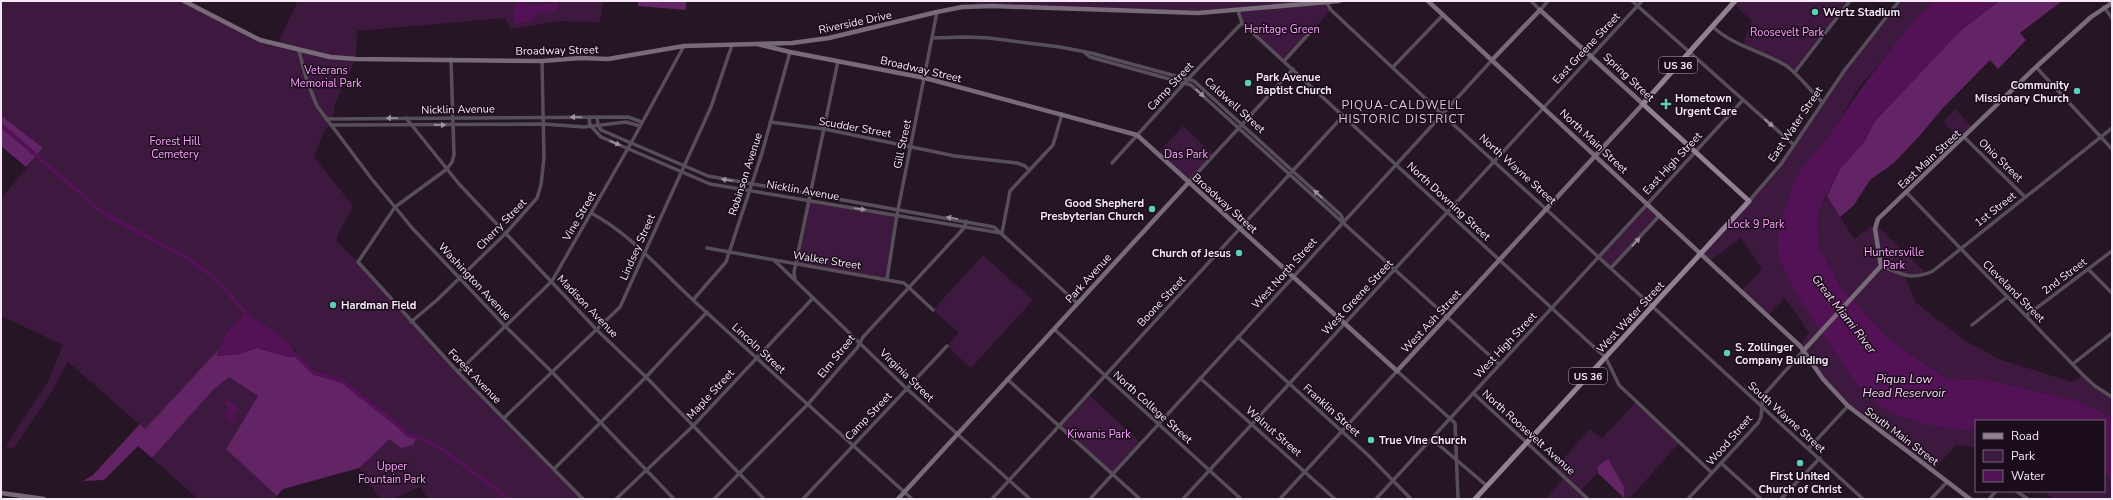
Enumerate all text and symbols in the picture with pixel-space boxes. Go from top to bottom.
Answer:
place label: Wertz Stadium [1823,5,1900,20]
street label: Riverside Drive [817,7,893,38]
marker: Wertz Stadium [1810,7,1820,17]
street label: East Greene Street [1549,9,1624,87]
park label: Heritage Green [1244,22,1320,37]
park label: Roosevelt Park [1750,25,1824,40]
street label: Broadway Street [515,42,599,59]
street label: Spring Street [1600,50,1658,105]
street label: Broadway Street [879,53,963,86]
road number: US 36 [1659,57,1697,73]
street label: Camp Street [1144,59,1197,114]
park label: Veterans Memorial Park [290,63,362,91]
place label: Park Avenue Baptist Church [1256,70,1332,98]
street label: Caldwell Street [1201,74,1268,137]
marker: Park Avenue Baptist Church [1243,78,1253,88]
place label: Community Missionary Church [1975,78,2069,106]
street label: East Water Street [1765,84,1826,165]
marker: Community Missionary Church [2072,86,2082,96]
one-way arrow [1195,88,1204,97]
place label: Hometown Urgent Care [1675,91,1737,119]
district label: PIQUA-CALDWELL HISTORIC DISTRICT [1338,97,1466,127]
marker: Hometown Urgent Care [1660,98,1672,110]
street label: Nicklin Avenue [421,101,495,118]
street label: North Main Street [1556,106,1631,177]
one-way arrow [569,114,582,120]
street label: Scudder Street [817,114,893,141]
one-way arrow [385,115,398,121]
street label: Gill Street [890,118,915,170]
one-way arrow [1763,118,1774,127]
one-way arrow [434,122,447,128]
street label: East Main Street [1895,126,1964,192]
street label: East High Street [1639,129,1705,198]
street label: Robinson Avenue [725,131,766,218]
street label: North Wayne Street [1476,131,1560,208]
park label: Forest Hill Cemetery [149,134,201,162]
street label: Ohio Street [1975,135,2026,185]
one-way arrow [609,140,620,146]
park label: Das Park [1164,147,1209,162]
street label: North Downing Street [1404,159,1494,244]
street label: Broadway Street [1189,170,1261,237]
one-way arrow [721,176,733,182]
street label: Nicklin Avenue [765,177,841,204]
street label: 1st Street [1972,188,2019,230]
street label: Vine Street [559,189,600,245]
one-way arrow [1313,189,1323,198]
street label: Cherry Street [473,195,530,253]
place label: Good Shepherd Presbyterian Church [1040,196,1144,224]
marker: Good Shepherd Presbyterian Church [1147,204,1157,214]
one-way arrow [854,206,866,212]
street label: Lindsey Street [616,212,659,283]
one-way arrow [946,215,958,221]
park label: Lock 9 Park [1728,217,1785,232]
street label: West North Street [1248,235,1320,312]
one-way arrow [1631,236,1640,247]
street label: Washington Avenue [435,239,514,323]
park label: Huntersville Park [1864,245,1924,273]
place label: Church of Jesus [1152,246,1231,261]
street label: Walker Street [792,248,862,273]
marker: Church of Jesus [1234,248,1244,258]
street label: Park Avenue [1062,250,1115,306]
street label: 2nd Street [2039,255,2090,298]
street label: West Greene Street [1319,256,1396,338]
street label: Cleveland Street [1979,257,2048,326]
water label: Great Miami River [1808,271,1880,357]
street label: Madison Avenue [554,272,622,341]
street label: Boone Street [1134,272,1189,330]
street label: West Water Street [1593,278,1668,356]
street label: West Ash Street [1398,286,1465,356]
place label: Hardman Field [341,298,416,313]
marker: Hardman Field [328,300,338,310]
street label: West High Street [1471,309,1540,382]
street label: Lincoln Street [729,320,789,377]
street label: Elm Street [814,331,859,381]
place label: S. Zollinger Company Building [1735,340,1829,368]
street label: Virginia Street [875,345,937,405]
street label: Forest Avenue [445,346,505,407]
marker: S. Zollinger Company Building [1722,348,1732,358]
street label: Maple Street [683,366,738,423]
street label: North College Street [1110,368,1196,447]
road number: US 36 [1569,368,1607,384]
water label: Piqua Low Head Reservoir [1863,371,1946,401]
street label: South Wayne Street [1745,378,1829,456]
street label: Franklin Street [1300,381,1364,440]
street label: North Roosevelt Avenue [1479,386,1579,478]
street label: Camp Street [842,389,895,444]
street label: Walnut Street [1242,403,1305,460]
street label: South Main Street [1862,404,1942,469]
street label: Wood Street [1703,412,1756,469]
legend [1975,420,2105,492]
park label: Kiwanis Park [1067,427,1131,442]
text: Road [2011,428,2039,444]
place label: True Vine Church [1379,433,1467,448]
marker: True Vine Church [1366,435,1376,445]
text: Park [2011,448,2036,464]
marker: First United Church of Christ [1795,458,1805,468]
park label: Upper Fountain Park [358,459,426,487]
text: Water [2011,468,2045,484]
place label: First United Church of Christ [1759,469,1842,497]

